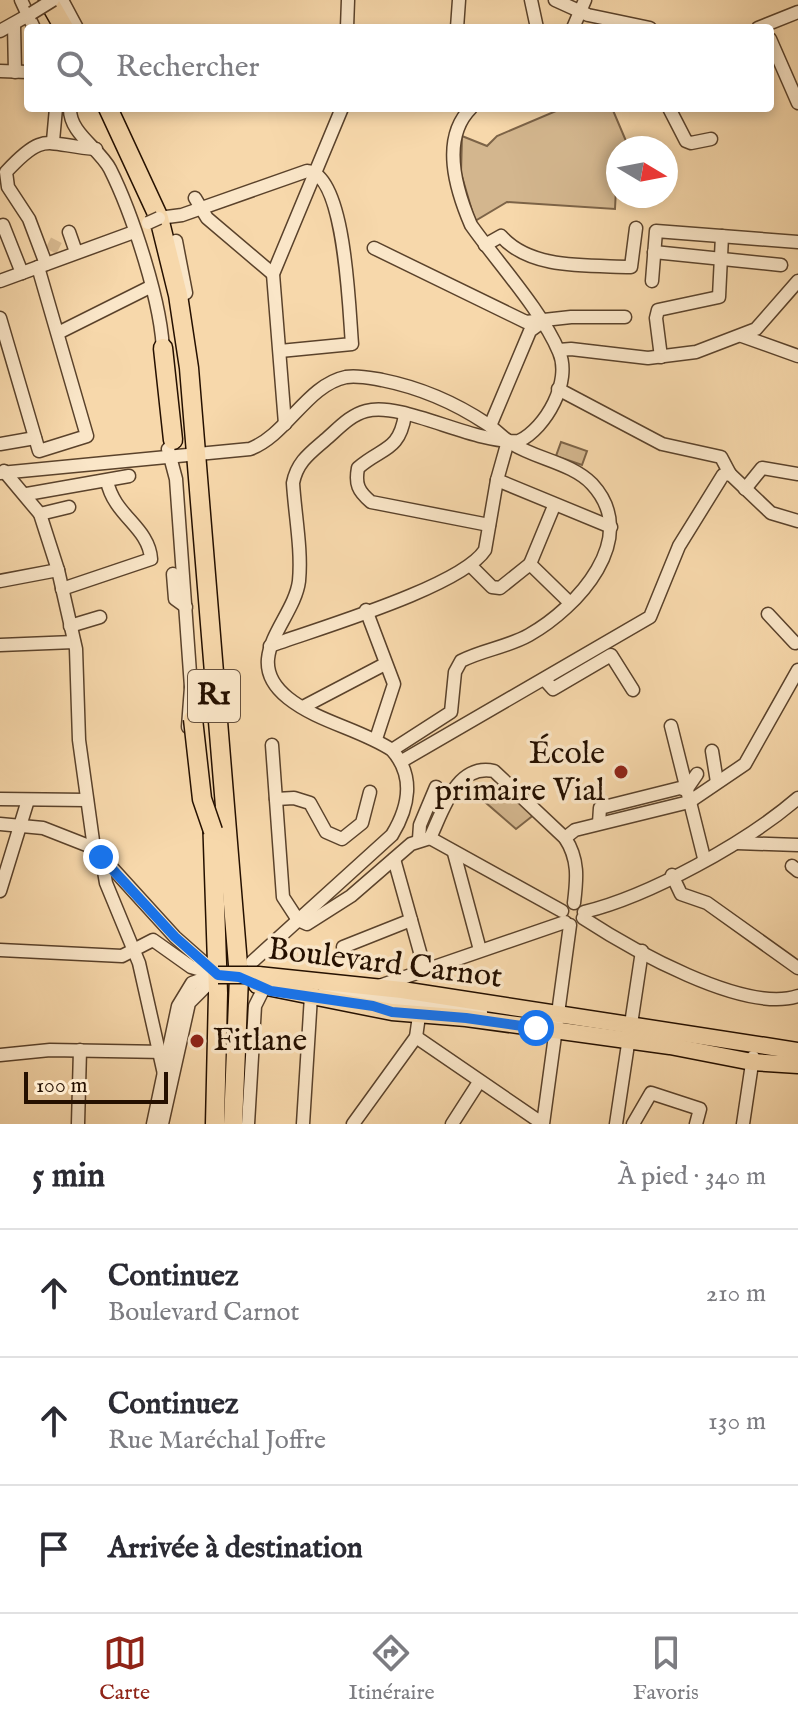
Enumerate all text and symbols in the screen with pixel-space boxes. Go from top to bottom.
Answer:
search box [24,24,774,112]
icon: search [52,46,96,90]
text: Rechercher [116,49,260,87]
north arrow [606,136,678,208]
road number: R1 [188,670,240,722]
place label: École primaire Vial [435,733,605,812]
marker: École primaire Vial [612,763,630,781]
route end [83,839,119,875]
street label: Boulevard Carnot [266,929,504,999]
route start [518,1010,554,1046]
place label: Fitlane [213,1021,307,1062]
marker: Fitlane [188,1032,206,1050]
scale bar [24,1068,168,1104]
text: 100 m [36,1072,88,1100]
text: 5 min [32,1155,105,1198]
text: À pied · 340 m [618,1160,766,1193]
text: Continuez [108,1258,239,1296]
icon: ahead [32,1271,76,1315]
text: 210 m [706,1277,766,1310]
text: Boulevard Carnot [108,1296,299,1329]
text: Continuez [108,1386,239,1424]
icon: ahead [32,1399,76,1443]
text: 130 m [708,1405,766,1438]
text: Rue Maréchal Joffre [108,1424,326,1457]
icon: arrive [32,1527,76,1571]
text: Arrivée à destination [108,1530,363,1568]
tab: Carte [99,1631,150,1707]
tab: Itinéraire [348,1631,435,1707]
tab: Favoris [633,1631,699,1707]

